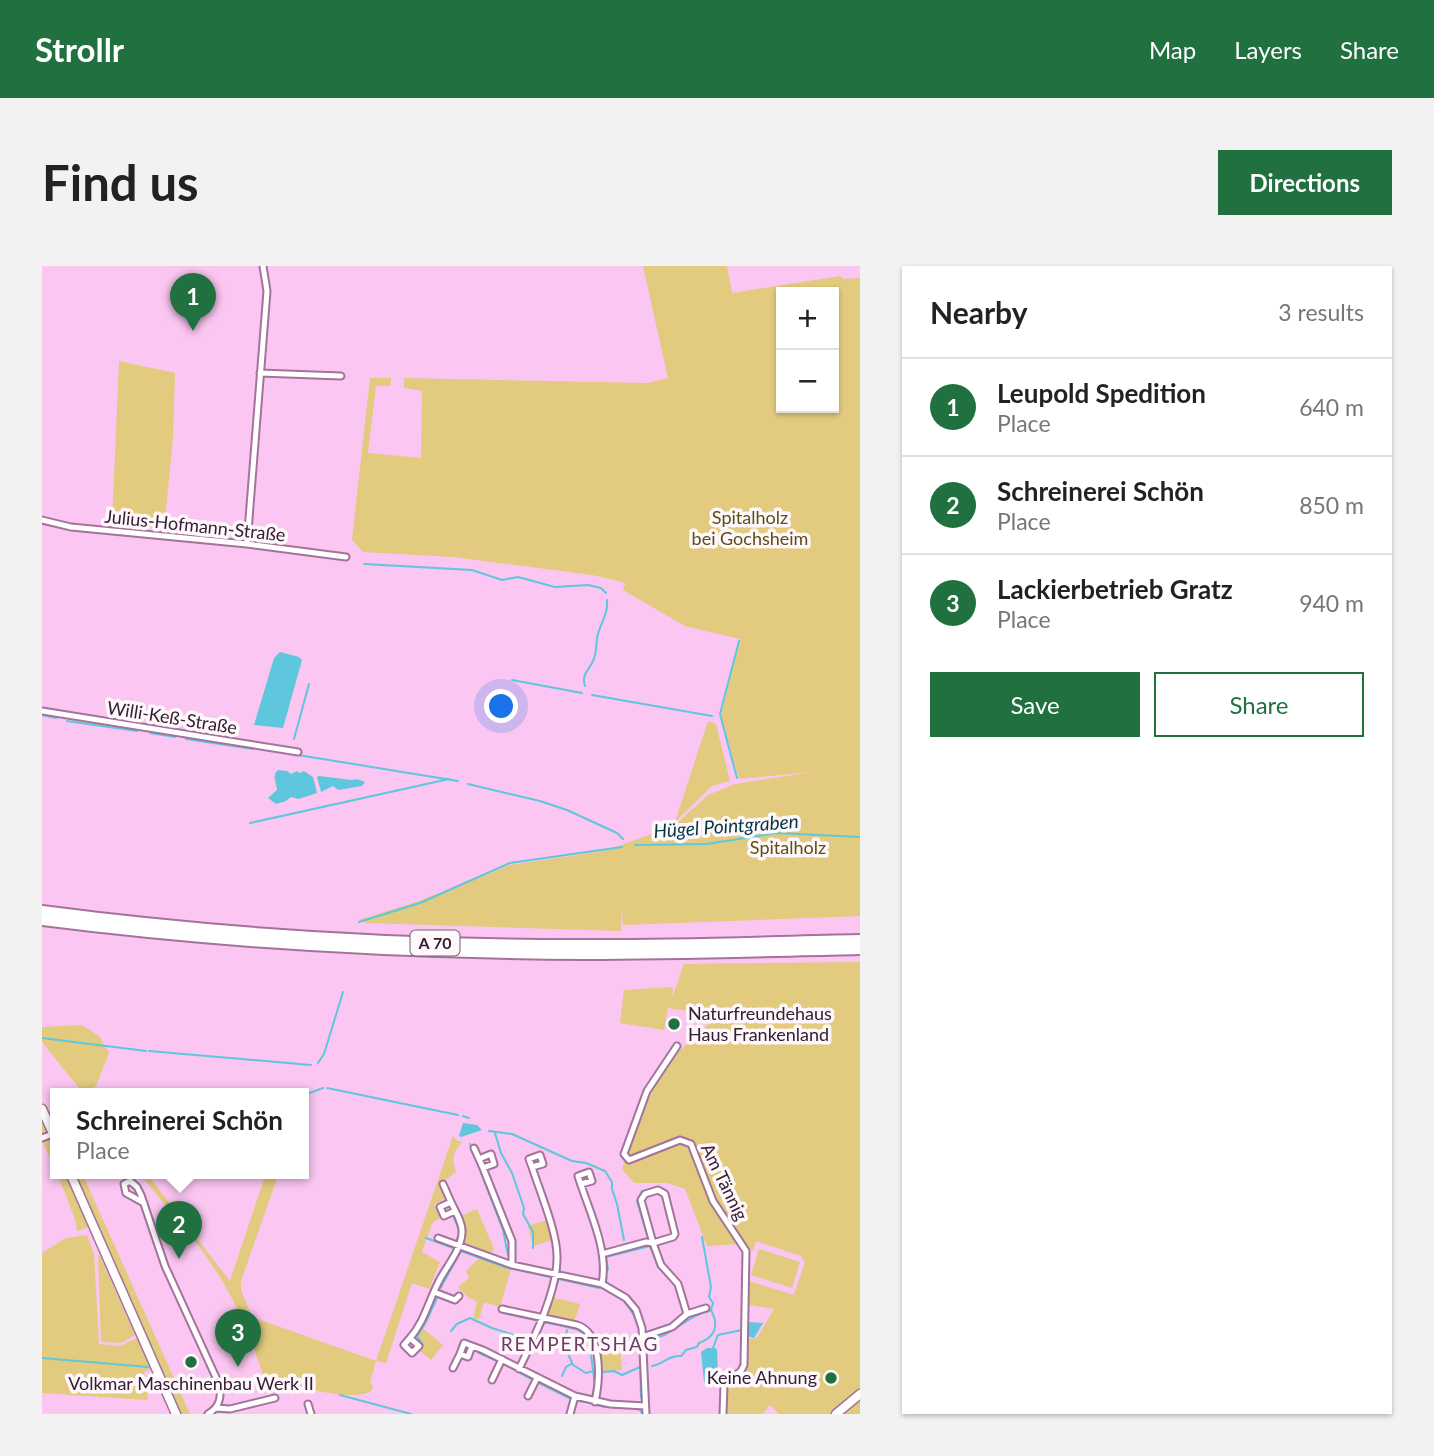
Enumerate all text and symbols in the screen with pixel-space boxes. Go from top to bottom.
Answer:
text: Strollr [35,29,124,69]
text: Map [1149,35,1196,64]
text: Layers [1234,35,1302,64]
text: Share [1340,35,1399,64]
button: Directions [1218,150,1392,215]
text: Find us [42,153,199,211]
pin: 1 [170,273,216,331]
map controls [776,287,839,413]
button: + [776,287,839,350]
text: Nearby [930,294,1028,330]
text: 3 results [1278,298,1364,326]
button: − [776,350,839,413]
text: Leupold Spedition [997,377,1206,409]
text: 1 [946,393,960,421]
text: 640 m [1299,393,1364,421]
text: Place [997,409,1051,437]
text: Schreinerei Schön [997,475,1204,507]
text: 2 [946,491,960,519]
text: 850 m [1299,491,1364,519]
street label: Julius-Hofmann-Straße [103,505,287,545]
park label: Spitalholz bei Gochsheim [692,506,808,549]
text: Place [997,507,1051,535]
text: Lackierbetrieb Gratz [997,573,1233,605]
text: 3 [946,589,960,617]
text: 940 m [1299,589,1364,617]
text: Place [997,605,1051,633]
button: Save [930,672,1140,737]
button: Share [1154,672,1364,737]
your location [484,689,518,723]
street label: Willi-Keß-Straße [106,696,239,738]
water label: Hügel Pointgraben [653,809,799,842]
park label: Spitalholz [750,836,826,858]
road number: A 70 [410,930,460,956]
place label: Naturfreundehaus Haus Frankenland [688,1002,832,1045]
marker: Naturfreundehaus Haus Frankenland [666,1016,682,1032]
popup [50,1088,309,1179]
text: Schreinerei Schön [76,1104,283,1136]
text: Place [76,1136,130,1164]
street label: Am Tännig [697,1140,753,1224]
pin: 2 [156,1201,202,1259]
pin: 3 [215,1309,261,1367]
district label: REMPERTSHAG [501,1332,659,1355]
marker: Volkmar Maschinenbau Werk II [183,1354,199,1370]
place label: Keine Ahnung [707,1366,817,1388]
marker: Keine Ahnung [823,1370,839,1386]
place label: Volkmar Maschinenbau Werk II [68,1372,314,1394]

